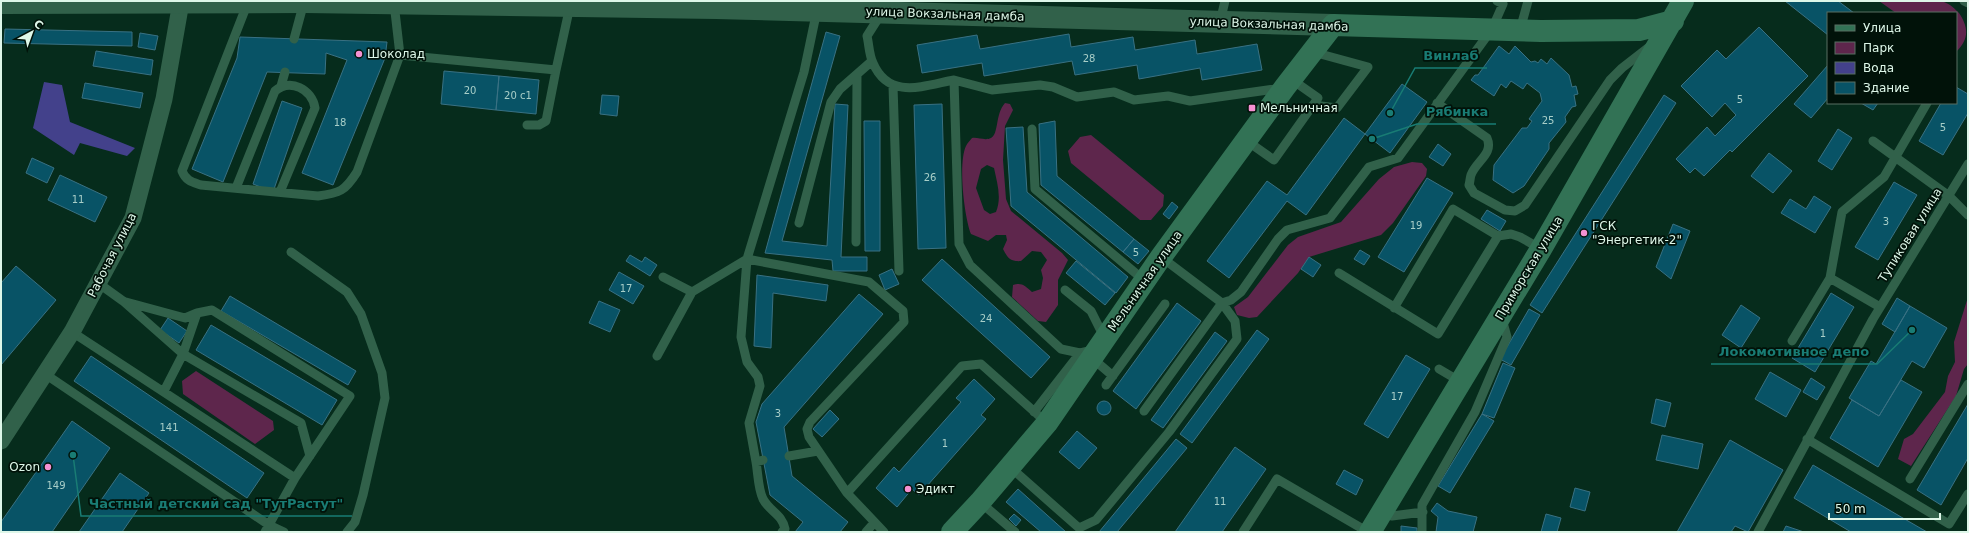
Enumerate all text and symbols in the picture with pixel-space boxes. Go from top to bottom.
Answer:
street label: улица Вокзальная дамба [865,4,1025,24]
north arrow [12,12,52,52]
legend [1827,12,1957,104]
street label: улица Вокзальная дамба [1189,14,1349,34]
text: С [31,17,46,32]
text: Улица [1863,21,1901,35]
text: Парк [1863,41,1894,55]
callout: Винлаб [1415,43,1487,68]
place label: Шоколад [367,47,425,61]
text: Винлаб [1423,48,1479,63]
marker: Шоколад [354,49,364,59]
house number: 28 [1083,53,1095,64]
text: Вода [1863,61,1894,75]
text: Здание [1863,81,1909,95]
house number: 20 [464,85,476,96]
house number: 20 с1 [504,90,532,101]
house number: 5 [1737,94,1743,105]
callout: Рябинка [1417,99,1496,124]
place label: Мельничная [1260,101,1338,115]
marker: Мельничная [1247,103,1257,113]
text: Рябинка [1426,104,1488,119]
house number: 25 [1542,115,1554,126]
house number: 18 [334,117,346,128]
house number: 5 [1940,122,1946,133]
house number: 26 [924,172,936,183]
street label: Тупиковая улица [1875,185,1945,285]
house number: 11 [72,194,84,205]
street label: Рабочая улица [85,210,139,300]
street label: Приморская улица [1492,213,1566,323]
house number: 3 [1883,216,1889,227]
place label: ГСК "Энергетик-2" [1592,219,1682,247]
house number: 19 [1410,220,1422,231]
street label: Мельничная улица [1105,228,1185,334]
marker: ГСК "Энергетик-2" [1579,228,1589,238]
house number: 5 [1133,247,1139,258]
house number: 17 [620,283,632,294]
house number: 24 [980,313,992,324]
house number: 1 [1820,328,1826,339]
callout: Локомотивное депо [1711,339,1877,364]
text: Локомотивное депо [1719,344,1869,359]
house number: 17 [1391,391,1403,402]
house number: 3 [775,408,781,419]
house number: 141 [159,422,179,433]
house number: 1 [942,438,948,449]
place label: Ozon [9,460,40,474]
marker: Ozon [43,462,53,472]
house number: 149 [46,480,66,491]
place label: Эдикт [916,482,955,496]
marker: Эдикт [903,484,913,494]
callout: Частный детский сад "ТутРастут" [81,491,352,516]
scale bar [1829,495,1940,521]
text: Частный детский сад "ТутРастут" [89,496,343,511]
house number: 11 [1214,496,1226,507]
text: 50 m [1835,502,1866,516]

